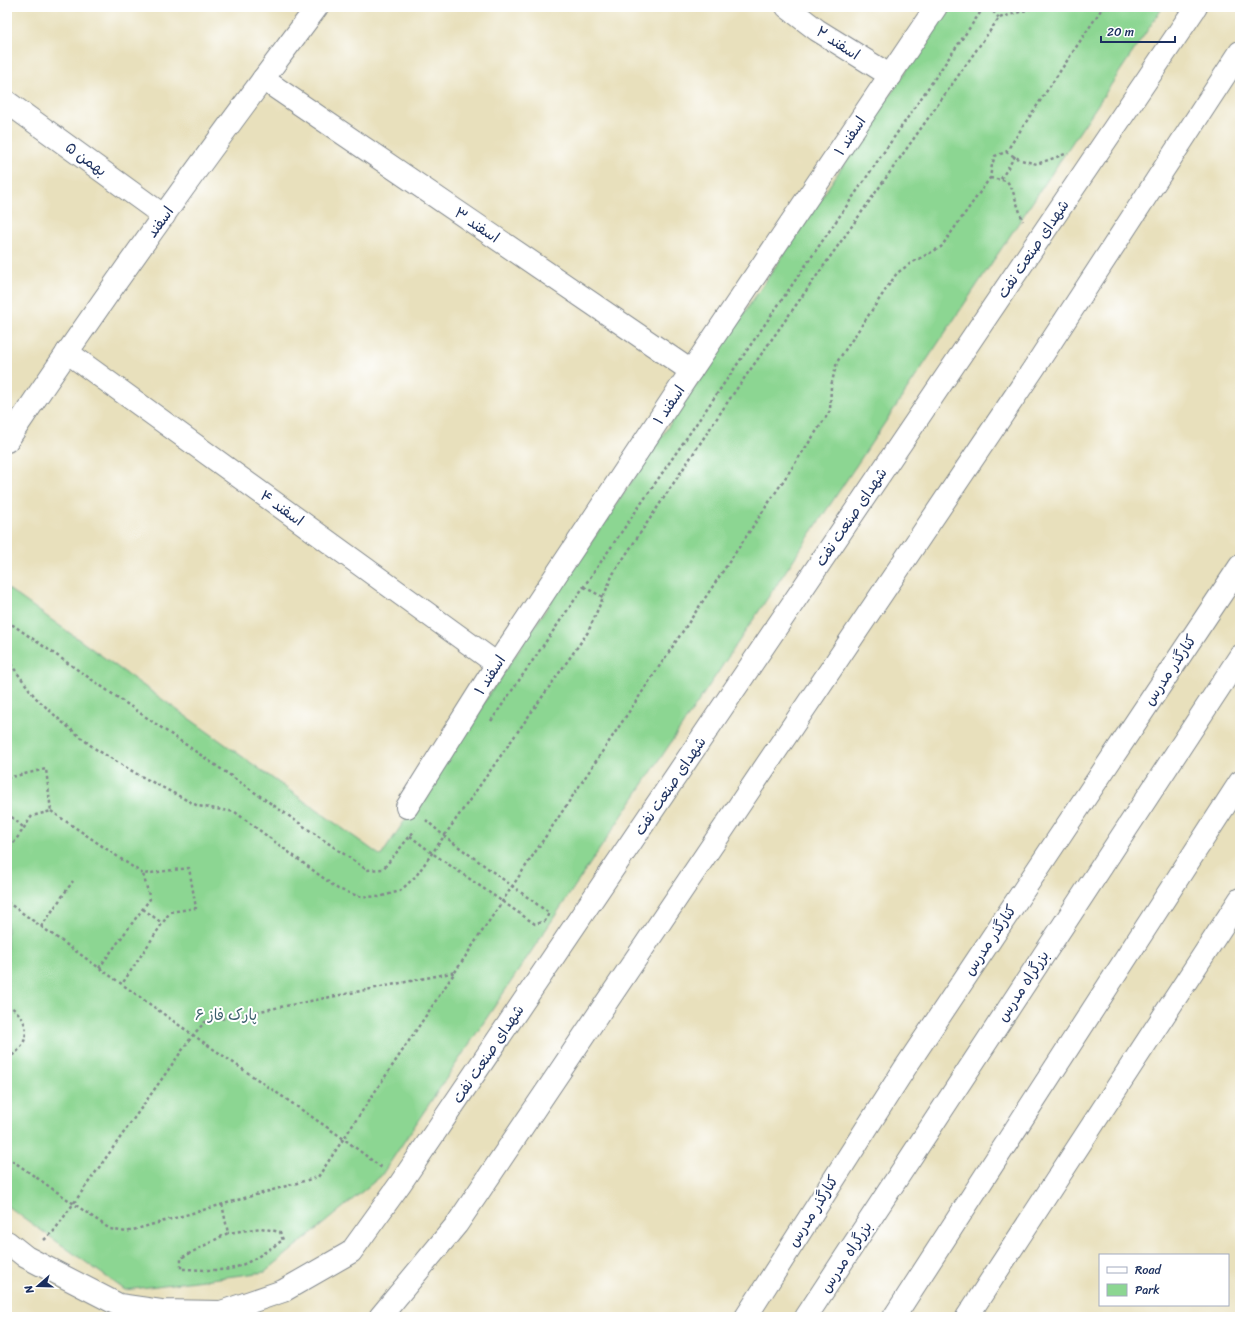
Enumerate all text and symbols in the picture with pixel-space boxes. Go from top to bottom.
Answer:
scale bar [1101,18,1175,44]
street label: اسفند ۲ [811,19,865,67]
text: 20 m [1107,21,1134,43]
street label: اسفند ۱ [827,111,873,161]
street label: بهمن ۵ [60,135,112,183]
street label: شهدای صنعت نفت [990,194,1076,304]
street label: اسفند ۳ [449,200,505,250]
street label: اسفند [139,201,181,243]
street label: اسفند ۱ [646,380,692,430]
street label: شهدای صنعت نفت [808,462,894,572]
street label: اسفند ۴ [254,483,310,533]
street label: کنارگذر مدرس [1137,629,1203,711]
street label: اسفند ۱ [467,650,513,700]
street label: شهدای صنعت نفت [627,731,713,841]
street label: کنارگذر مدرس [957,899,1023,981]
street label: بزرگراه مدرس [990,945,1056,1027]
street label: شهدای صنعت نفت [445,999,531,1109]
park label: پارک فاز ۶ [195,1002,257,1028]
street label: کنارگذر مدرس [780,1170,846,1252]
street label: بزرگراه مدرس [813,1216,879,1298]
legend [1099,1254,1229,1306]
text: Road [1135,1259,1162,1281]
north arrow [18,1266,58,1306]
text: Park [1135,1279,1160,1301]
text: N [19,1282,40,1297]

